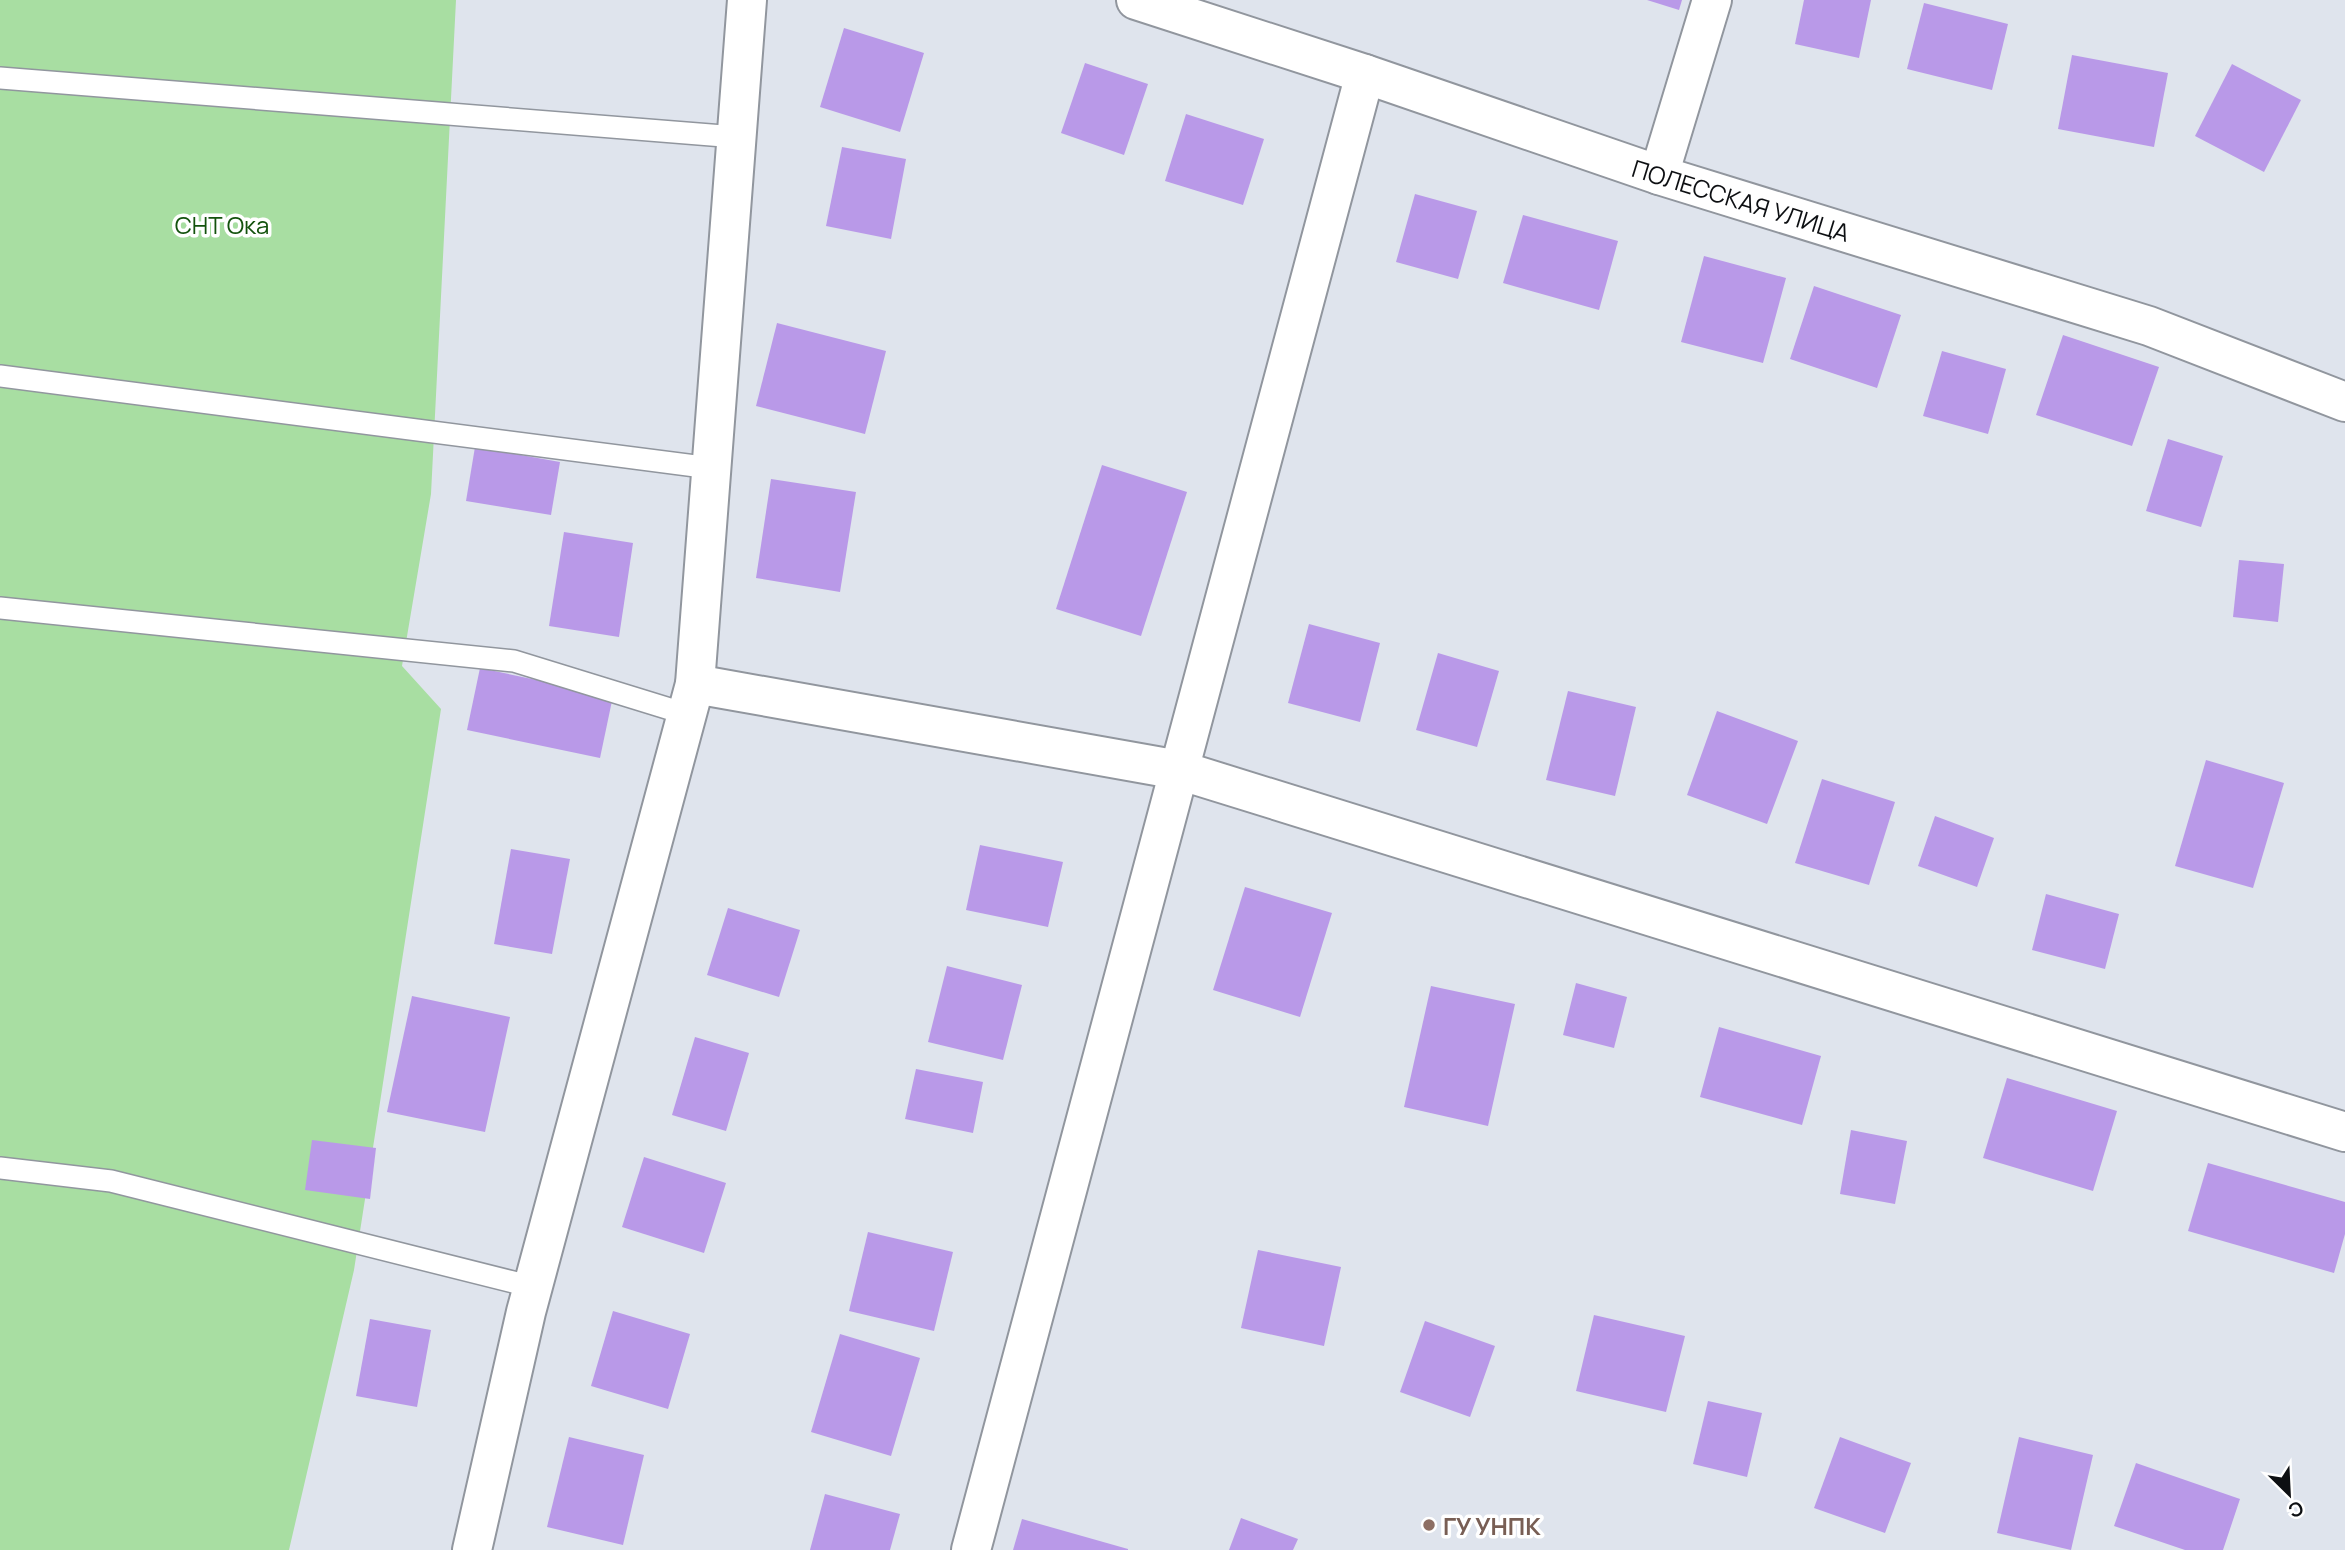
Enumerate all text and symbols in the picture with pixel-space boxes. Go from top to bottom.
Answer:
street label: ПОЛЕССКАЯ УЛИЦА [1628,151,1854,249]
park label: СНТ Ока [175,208,269,241]
north arrow [2254,1459,2324,1529]
text: С [2284,1495,2308,1524]
place label: ГУ УНПК [1443,1509,1541,1542]
marker: ГУ УНПК [1421,1517,1437,1533]

